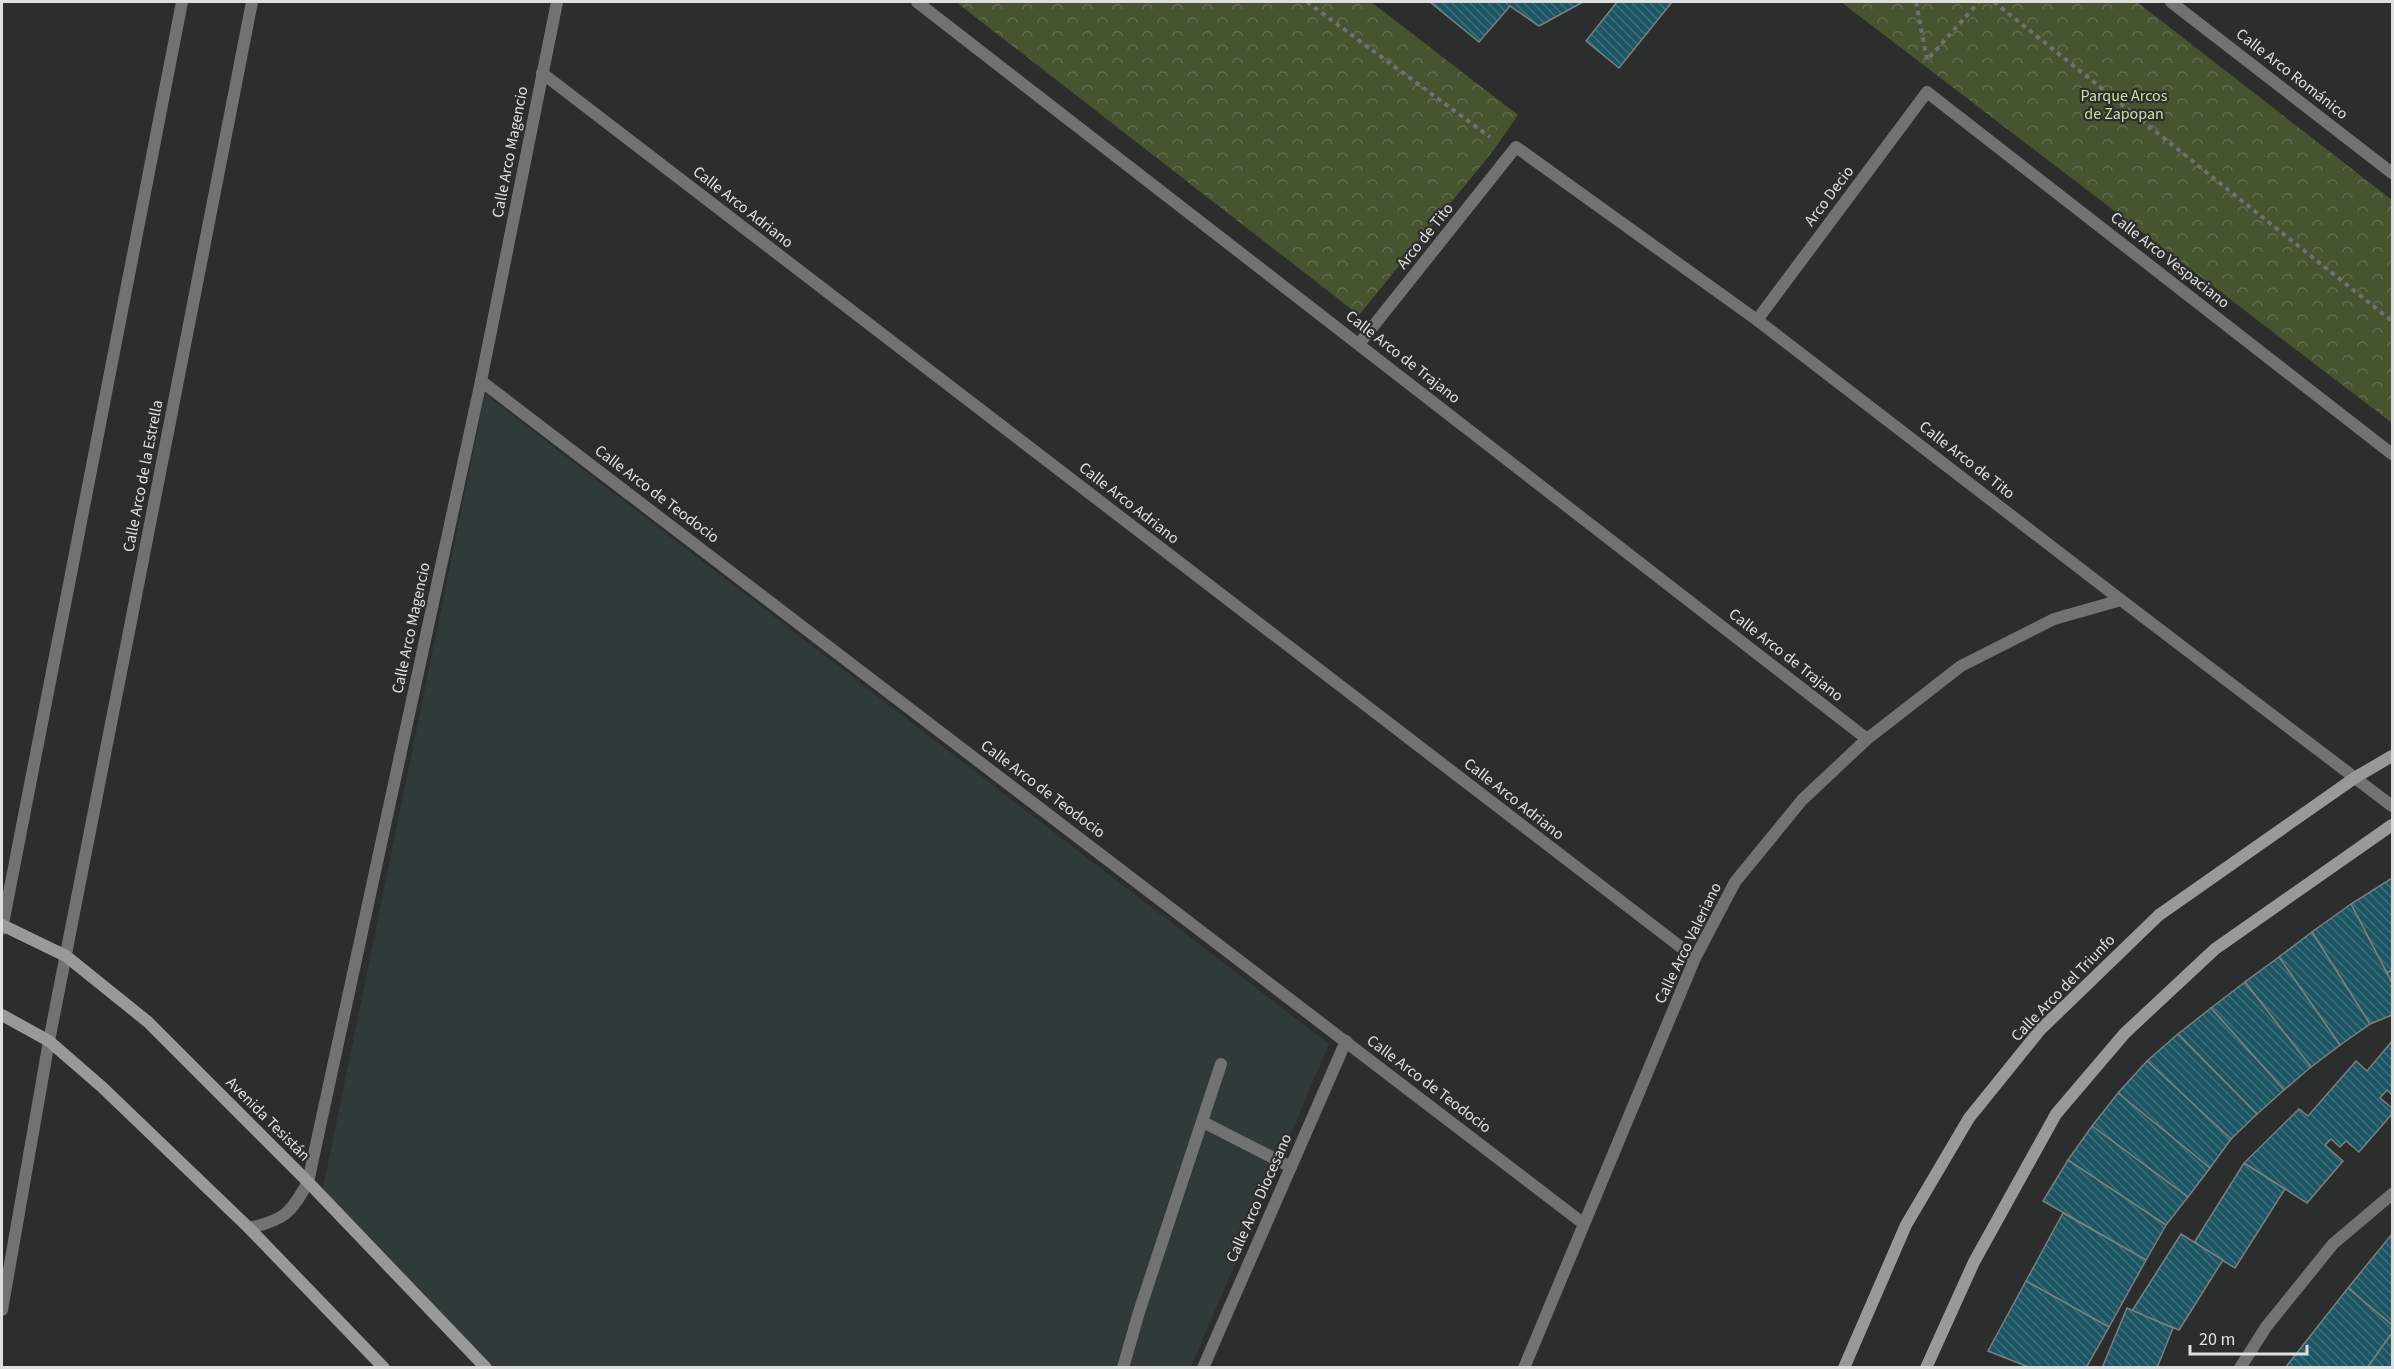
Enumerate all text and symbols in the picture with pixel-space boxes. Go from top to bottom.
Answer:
street label: Calle Arco Románico [2231,23,2353,125]
street label: Calle Arco Magencio [486,84,534,220]
park label: Parque Arcos de Zapopan [2081,85,2168,125]
street label: Calle Arco Adriano [688,161,798,253]
street label: Arco Decio [1799,161,1859,231]
street label: Arco de Tito [1391,198,1459,274]
street label: Calle Arco Vespaciano [2106,207,2234,313]
street label: Calle Arco de Trajano [1341,305,1465,409]
street label: Calle Arco de la Estrella [117,398,169,554]
street label: Calle Arco de Tito [1915,416,2019,504]
street label: Calle Arco de Teodocio [590,440,724,548]
street label: Calle Arco Adriano [1074,457,1184,549]
street label: Calle Arco Magencio [386,560,436,696]
street label: Calle Arco de Trajano [1724,603,1848,707]
street label: Calle Arco de Teodocio [976,735,1110,843]
street label: Calle Arco Adriano [1459,753,1569,845]
street label: Calle Arco Valeriano [1649,879,1727,1007]
street label: Calle Arco del Triunfo [2006,929,2120,1047]
street label: Calle Arco de Teodocio [1362,1030,1496,1138]
street label: Avenida Tesistán [221,1072,315,1166]
street label: Calle Arco Diocesano [1221,1130,1297,1266]
scale bar [2190,1318,2307,1356]
text: 20 m [2199,1327,2235,1352]

